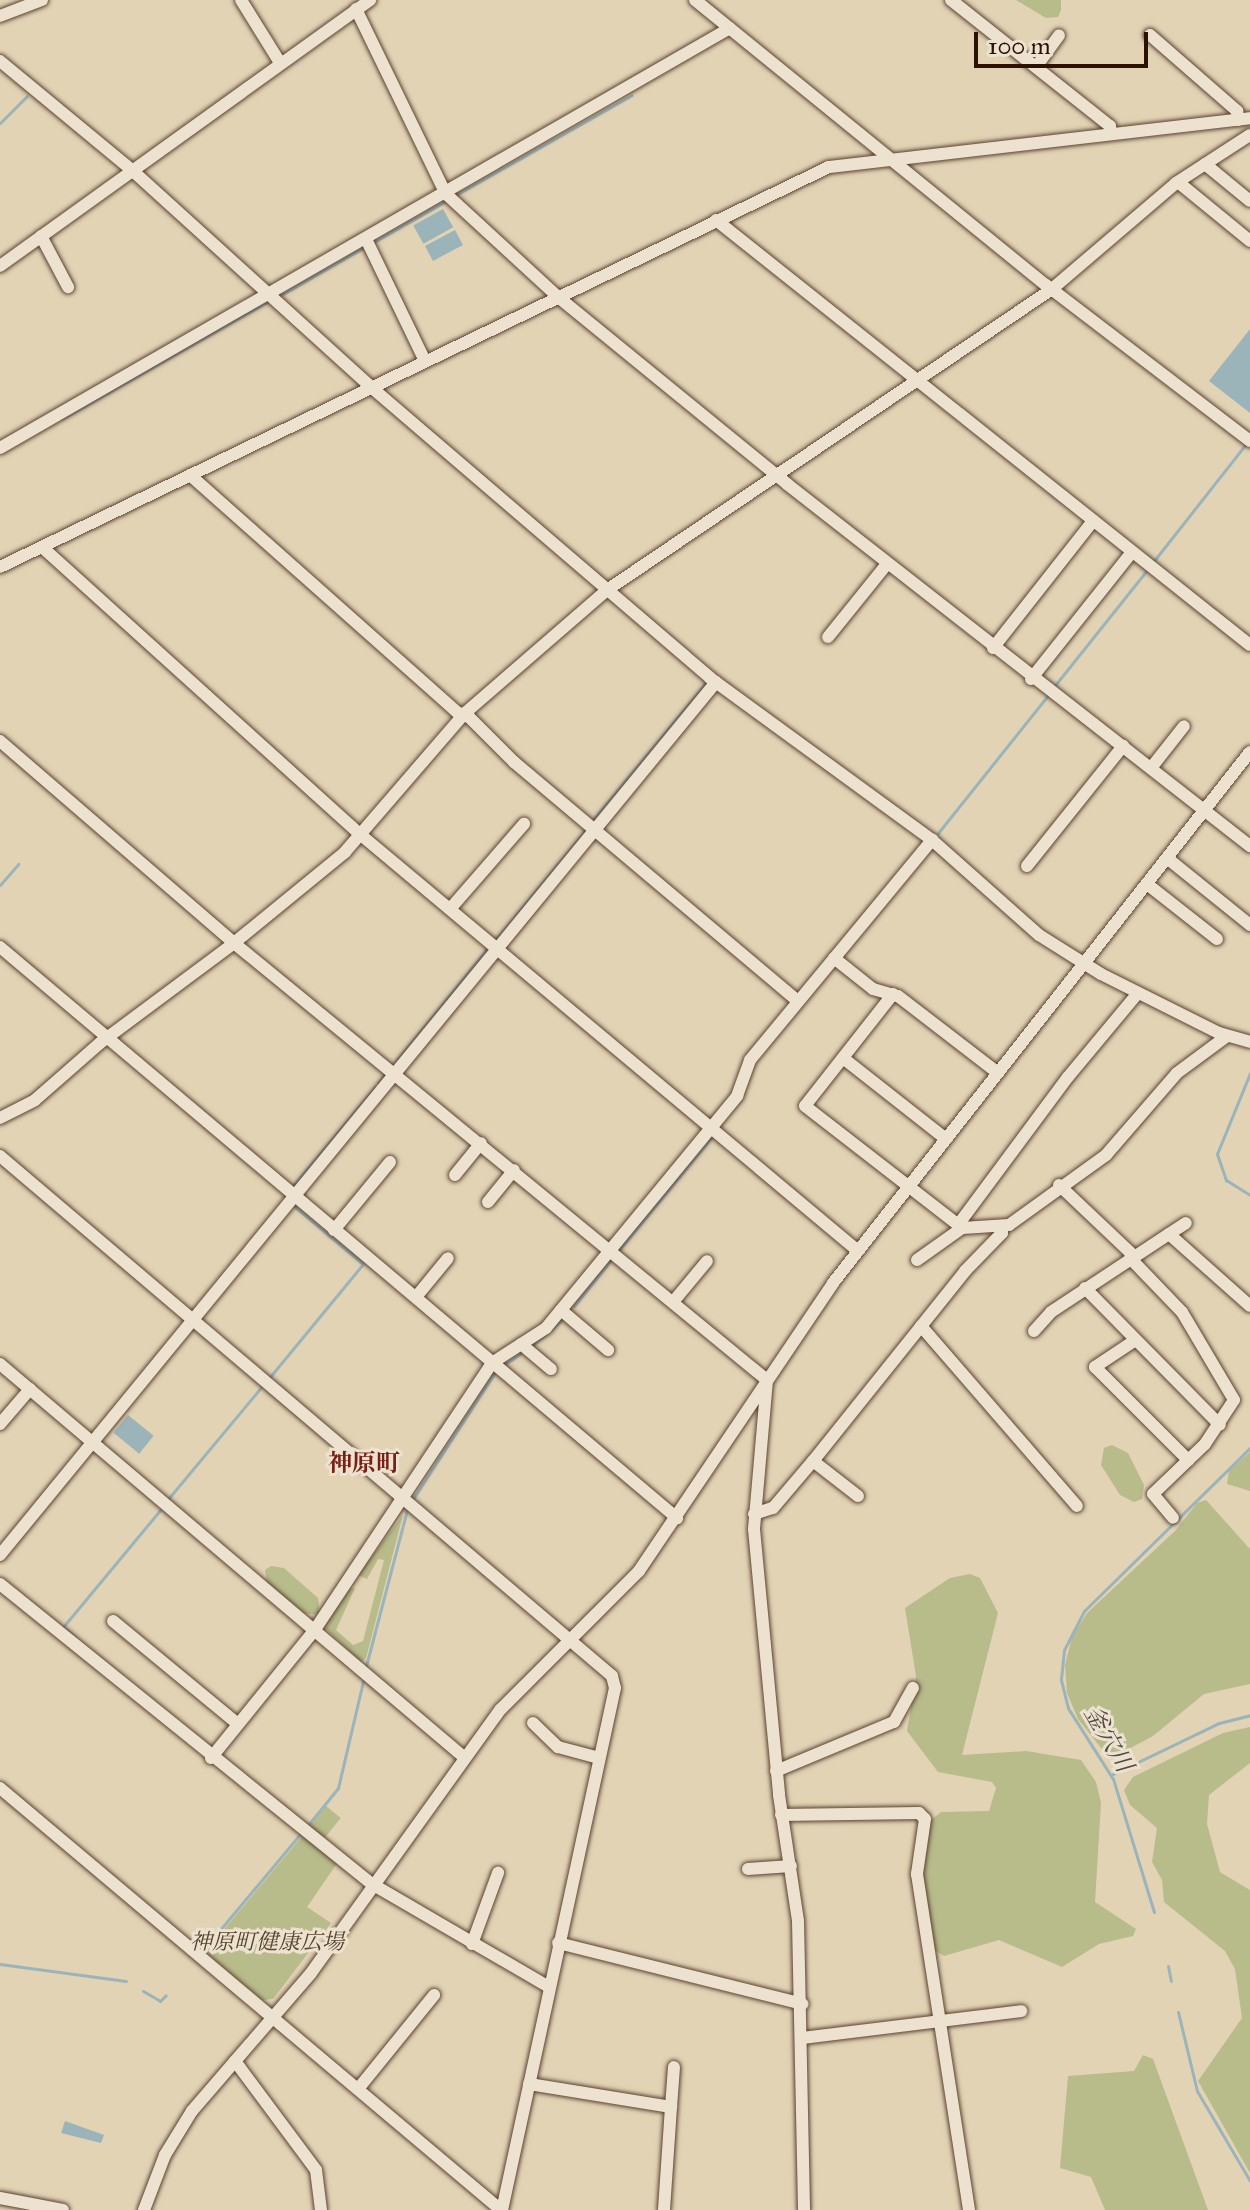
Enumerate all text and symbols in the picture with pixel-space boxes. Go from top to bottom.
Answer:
scale bar [978,16,1152,66]
text: 100 m [988,31,1051,61]
district label: 神原町 [328,1450,400,1478]
water label: 釜穴川 [1078,1701,1138,1777]
park label: 神原町健康広場 [190,1929,344,1955]

